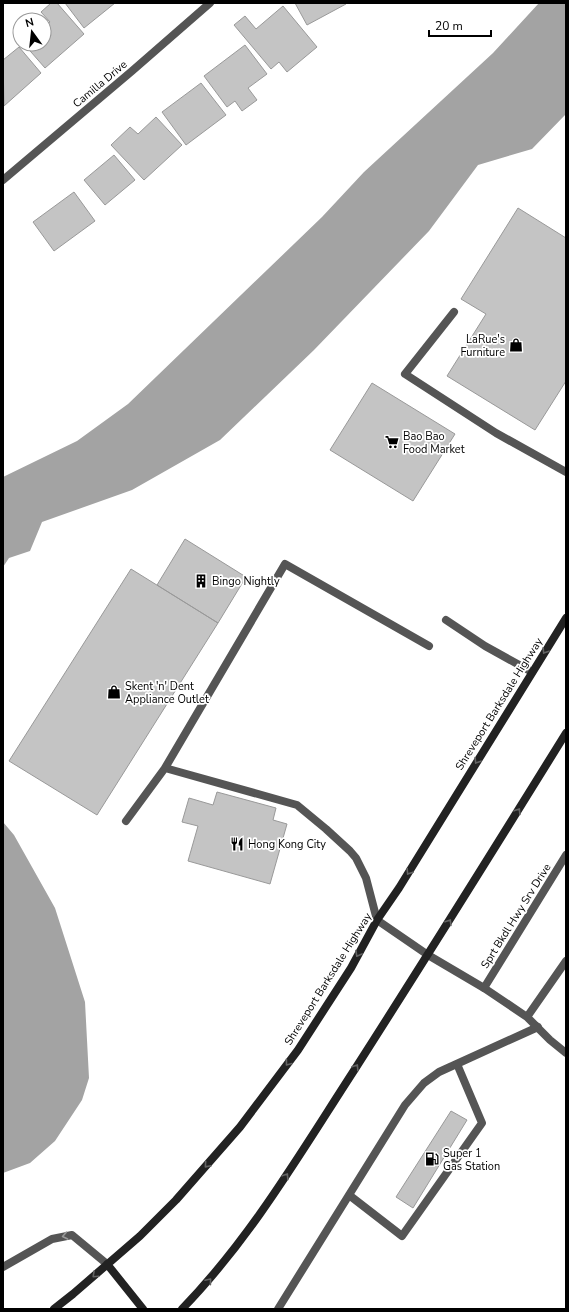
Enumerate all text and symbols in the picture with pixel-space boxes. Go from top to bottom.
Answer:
north arrow [12,12,52,52]
scale bar [429,12,491,38]
text: N [24,15,35,31]
text: 20 m [435,18,463,34]
street label: Camilla Drive [70,57,130,111]
place label: LaRue's Furniture [460,332,505,360]
shop icon: LaRue's Furniture [508,337,524,353]
place label: Bao Bao Food Market [403,429,465,457]
supermarket icon: Bao Bao Food Market [384,434,400,450]
building icon: Bingo Nightly [193,573,209,589]
place label: Bingo Nightly [212,574,280,589]
street label: Shreveport Barksdale Highway [452,635,546,773]
one-way arrow [543,647,550,654]
place label: Skent 'n' Dent Appliance Outlet [125,679,209,707]
shop icon: Skent 'n' Dent Appliance Outlet [106,684,122,700]
one-way arrow [474,757,482,764]
one-way arrow [513,808,520,815]
restaurant icon: Hong Kong City [229,836,245,852]
place label: Hong Kong City [248,837,326,852]
street label: Sprt Bkdl Hwy Srv Drive [477,860,555,971]
one-way arrow [406,868,413,875]
street label: Shreveport Barksdale Highway [281,910,375,1048]
one-way arrow [444,919,452,926]
one-way arrow [356,950,363,957]
one-way arrow [286,1059,293,1066]
one-way arrow [351,1064,359,1071]
place label: Super 1 Gas Station [443,1146,500,1174]
fuel station icon: Super 1 Gas Station [424,1151,440,1167]
one-way arrow [205,1160,212,1167]
one-way arrow [281,1174,288,1181]
one-way arrow [61,1232,68,1240]
one-way arrow [92,1270,100,1278]
one-way arrow [204,1278,211,1285]

